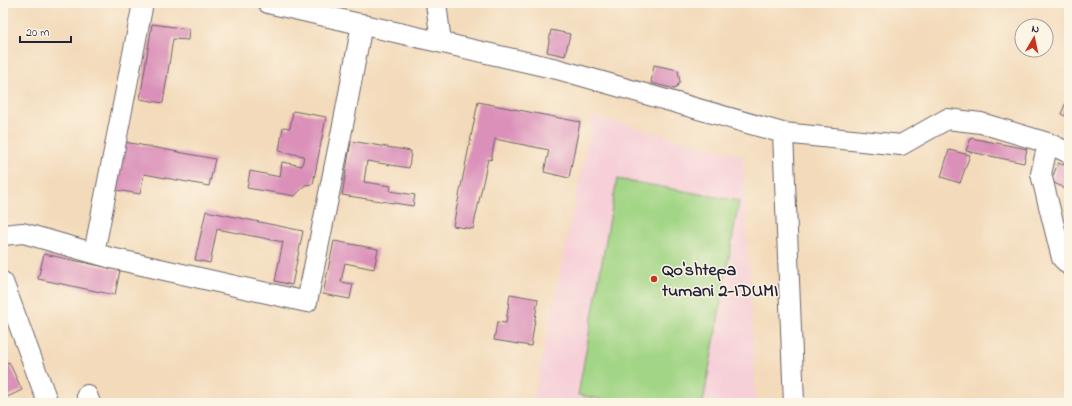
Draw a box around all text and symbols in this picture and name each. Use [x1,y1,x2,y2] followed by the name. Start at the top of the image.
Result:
[20,18,71,44] scale bar
[1014,18,1054,58] north arrow
[1030,21,1040,38] text: N
[26,24,49,42] text: 20 m
[661,258,778,305] place label: Qo'shtepa tumani 2-IDUMI
[649,274,659,284] marker: Qo'shtepa tumani 2-IDUMI

